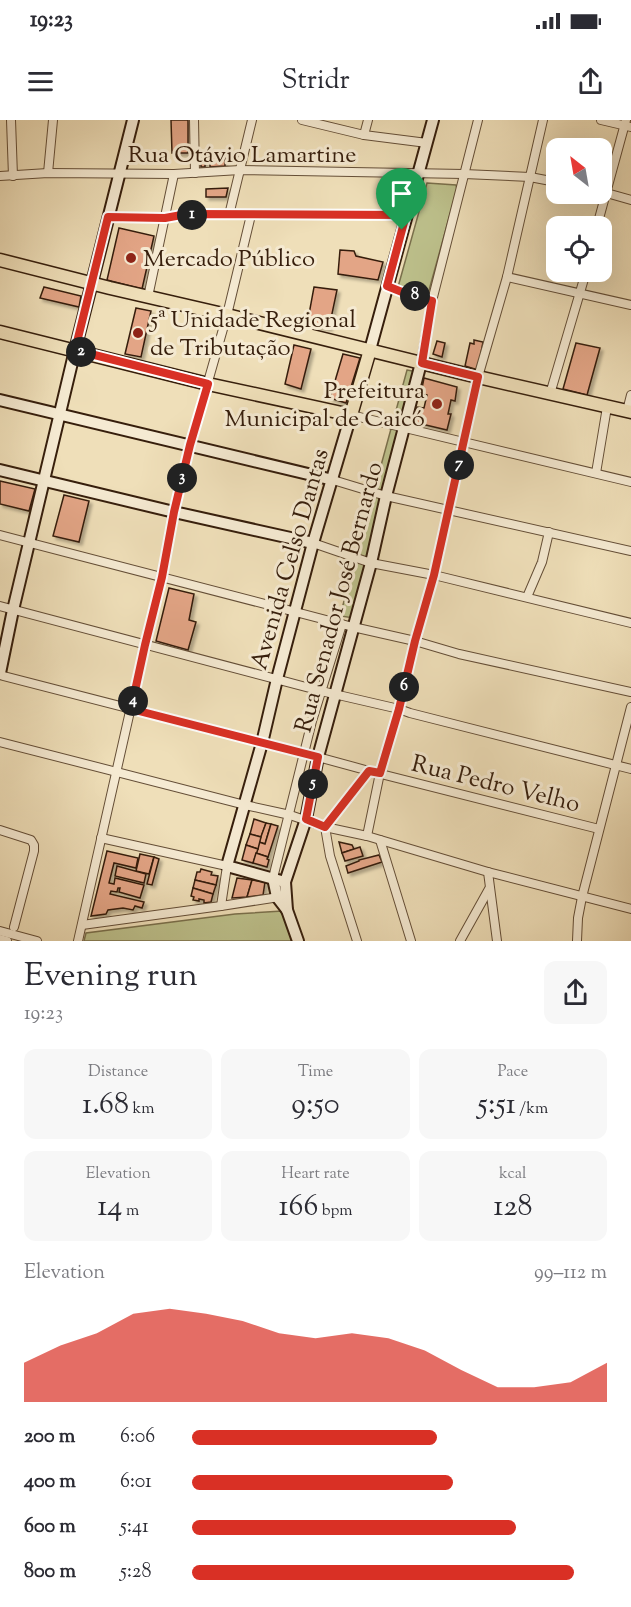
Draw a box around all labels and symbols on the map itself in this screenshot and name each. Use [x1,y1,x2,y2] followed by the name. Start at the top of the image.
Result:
[546,138,612,204] north arrow
[128,139,356,173] street label: Rua Otávio Lamartine
[376,168,427,230] pin
[177,200,207,230] pin: 1
[143,243,315,277] place label: Mercado Público
[124,251,138,265] marker: Mercado Público
[400,281,430,311] pin: 8
[148,304,356,366] place label: 5ª Unidade Regional de Tributação
[131,326,145,340] marker: 5ª Unidade Regional de Tributação
[66,337,96,367] pin: 2
[225,375,425,437] place label: Prefeitura Municipal de Caicó
[430,397,444,411] marker: Prefeitura Municipal de Caicó
[243,445,339,674] street label: Avenida Celso Dantas
[444,450,474,480] pin: 7
[287,458,392,737] street label: Rua Senador José Bernardo
[167,463,197,493] pin: 3
[389,672,419,702] pin: 6
[118,686,148,716] pin: 4
[408,748,583,822] street label: Rua Pedro Velho
[298,769,328,799] pin: 5

